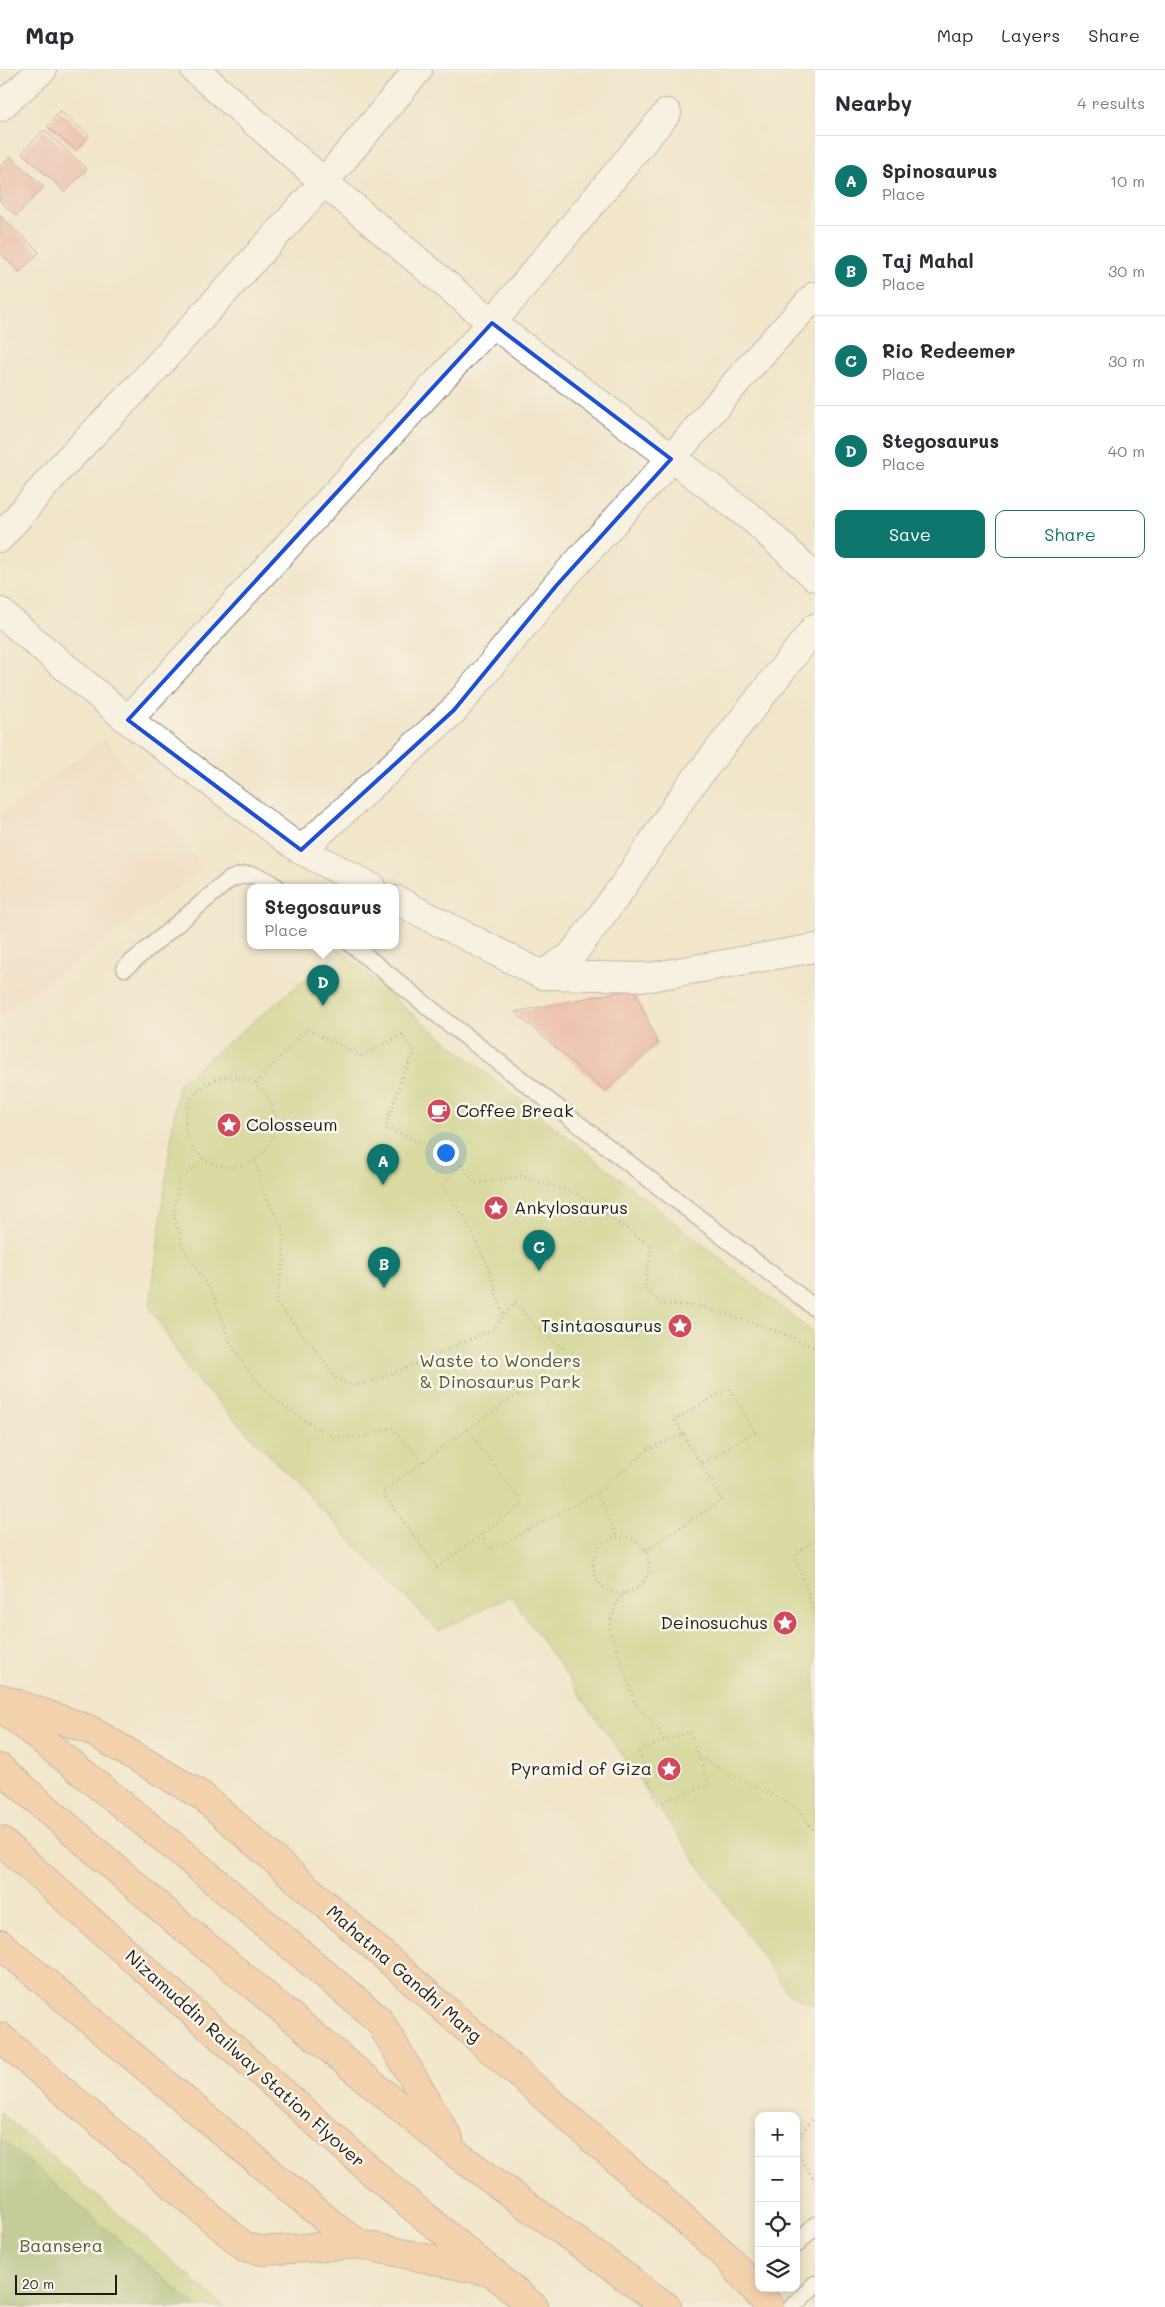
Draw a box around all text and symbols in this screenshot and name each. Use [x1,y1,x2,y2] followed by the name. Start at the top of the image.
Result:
[25,19,74,50] text: Map
[937,23,973,47] text: Map
[1001,23,1060,47] text: Layers
[1088,23,1140,47] text: Share
[835,89,912,116] text: Nearby
[1077,92,1145,113] text: 4 results
[882,158,997,183] text: Spinosaurus
[845,170,857,191] text: A
[1110,170,1145,191] text: 10 m
[882,183,925,204] text: Place
[882,248,974,273] text: Taj Mahal
[846,260,856,281] text: B
[1108,260,1145,281] text: 30 m
[882,273,925,294] text: Place
[882,338,1015,363] text: Rio Redeemer
[845,350,857,371] text: C
[1108,350,1145,371] text: 30 m
[882,363,925,384] text: Place
[882,428,999,453] text: Stegosaurus
[845,440,857,461] text: D
[1108,440,1145,461] text: 40 m
[882,453,925,474] text: Place
[835,510,985,558] button: Save
[995,510,1145,558] button: Share
[247,884,399,949] popup
[264,894,382,919] text: Stegosaurus
[264,919,308,940] text: Place
[307,965,339,1006] pin: D
[426,1098,452,1124] cafe icon: Coffee Break
[456,1098,574,1122] place label: Coffee Break
[216,1112,242,1138] place icon: Colosseum
[246,1112,338,1136] place label: Colosseum
[433,1140,459,1166] your location
[367,1144,399,1185] pin: A
[483,1195,509,1221] place icon: Ankylosaurus
[514,1195,628,1219] place label: Ankylosaurus
[523,1230,555,1271] pin: C
[368,1247,400,1288] pin: B
[541,1313,662,1337] place label: Tsintaosaurus
[667,1313,693,1339] place icon: Tsintaosaurus
[419,1348,581,1393] park label: Waste to Wonders & Dinosaurus Park
[660,1610,768,1634] place label: Deinosuchus
[772,1610,798,1636] place icon: Deinosuchus
[511,1756,652,1780] place label: Pyramid of Giza
[656,1756,682,1782] place icon: Pyramid of Giza
[322,1899,487,2047] street label: Mahatma Gandhi Marg
[121,1944,371,2173] street label: Nizamuddin Railway Station Flyover
[755,2112,800,2292] map controls
[755,2112,800,2157] button: +
[755,2157,800,2202] button: −
[755,2202,800,2247] button: locate
[19,2233,103,2257] park label: Baansera
[755,2247,800,2292] button: layers
[15,2272,118,2295] scale bar
[22,2274,54,2293] text: 20 m

